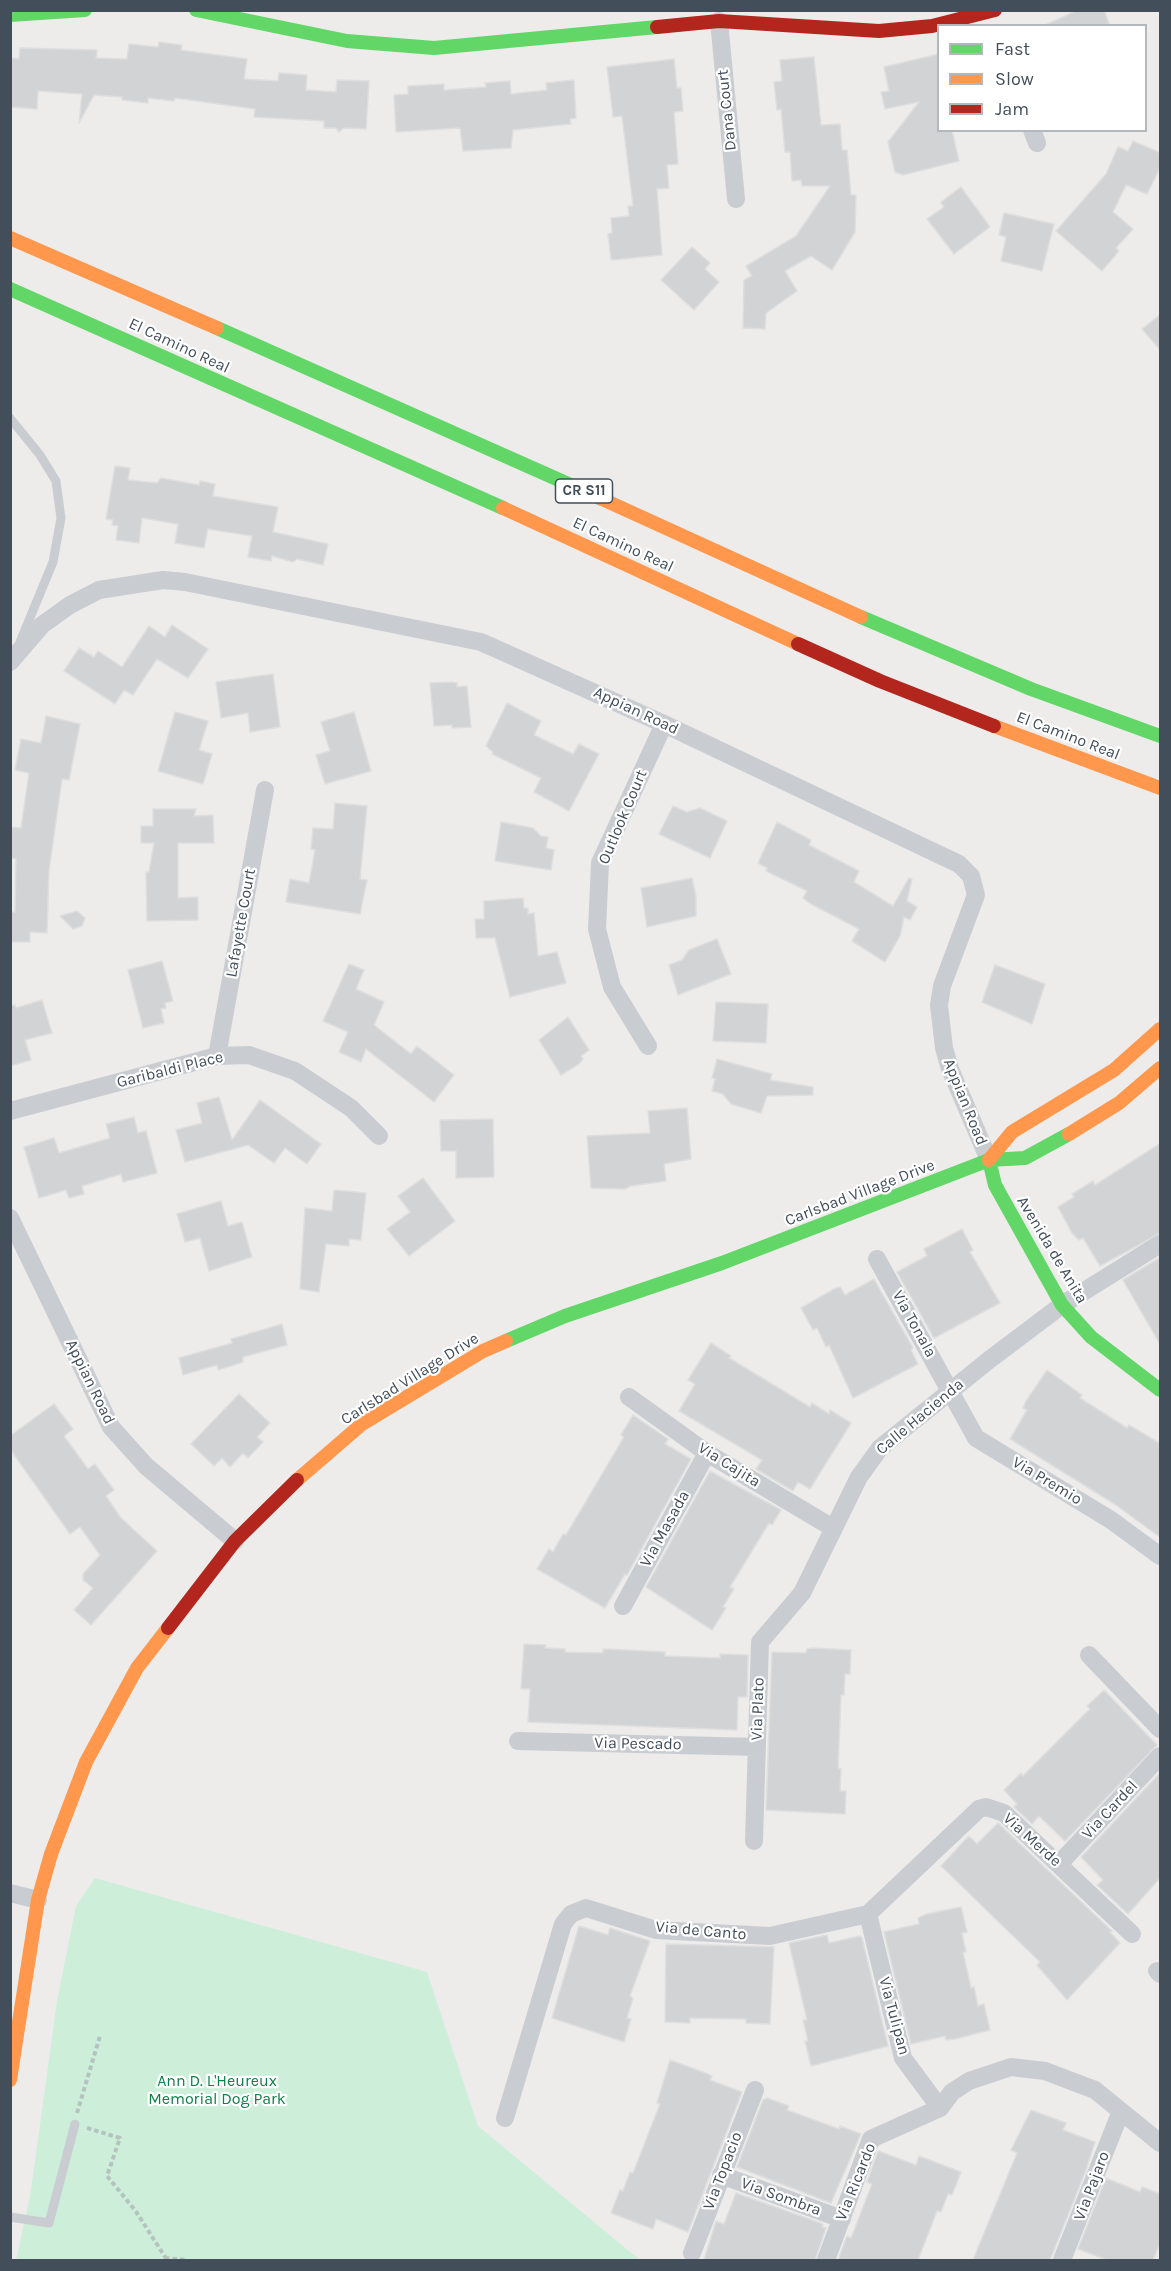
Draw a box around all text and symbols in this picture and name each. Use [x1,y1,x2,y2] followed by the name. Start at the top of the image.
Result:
[937,24,1147,132] legend
[995,38,1030,60] text: Fast
[713,68,741,152] street label: Dana Court
[995,68,1034,90] text: Slow
[995,98,1029,120] text: Jam
[125,314,233,378] street label: El Camino Real
[556,479,612,503] road number: CR S11
[569,513,677,577] street label: El Camino Real
[590,683,682,739] street label: Appian Road
[1014,707,1122,765] street label: El Camino Real
[594,767,652,867] street label: Outlook Court
[222,867,260,979] street label: Lafayette Court
[115,1047,225,1093] street label: Garibaldi Place
[939,1056,991,1148] street label: Appian Road
[782,1156,938,1230] street label: Carlsbad Village Drive
[1012,1193,1092,1307] street label: Avenida de Anita
[888,1287,940,1361] street label: Via Tonala
[338,1329,482,1429] street label: Carlsbad Village Drive
[61,1337,119,1427] street label: Appian Road
[872,1375,968,1459] street label: Calle Hacienda
[694,1438,764,1492] street label: Via Cajita
[1009,1453,1085,1509] street label: Via Premio
[636,1488,694,1570] street label: Via Masada
[747,1677,769,1741] street label: Via Plato
[594,1734,682,1754] street label: Via Pescado
[1078,1777,1142,1843] street label: Via Cardel
[999,1809,1065,1871] street label: Via Merde
[655,1917,747,1945] street label: Via de Canto
[874,1975,914,2057] street label: Via Tulipan
[148,2071,286,2109] park label: Ann D. L'Heureux Memorial Dog Park
[699,2129,747,2213] street label: Via Topacio
[832,2140,880,2224] street label: Via Ricardo
[1070,2149,1114,2223] street label: Via Pajaro
[738,2174,824,2220] street label: Via Sombra

